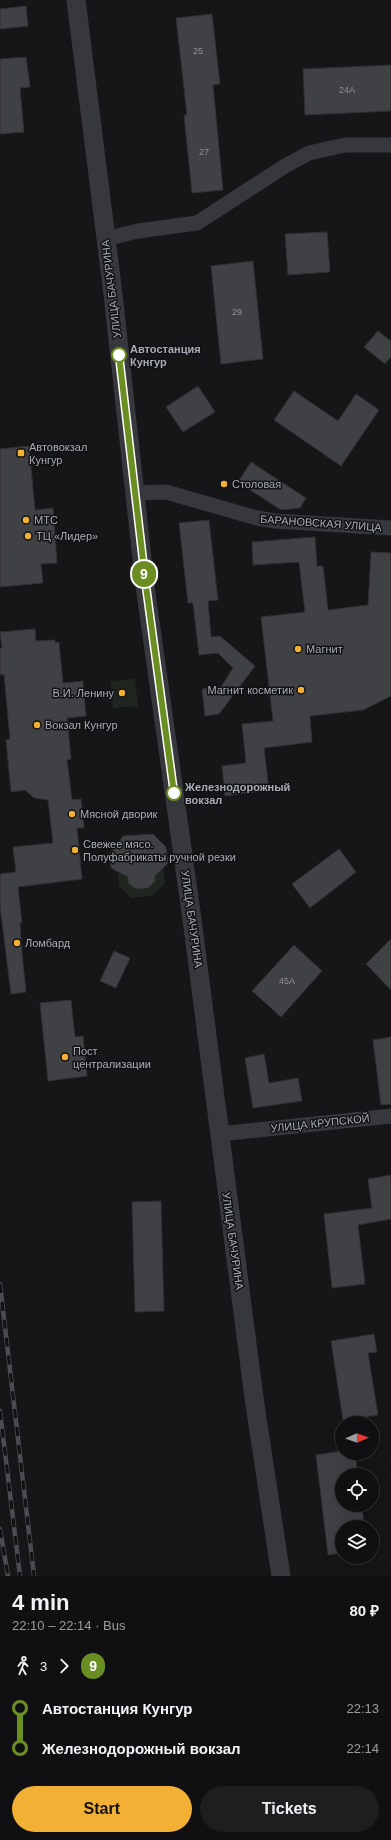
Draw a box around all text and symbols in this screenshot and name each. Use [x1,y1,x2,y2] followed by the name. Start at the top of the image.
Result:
[193,46,203,56] house number: 25
[339,85,355,95] house number: 24А
[199,147,209,157] house number: 27
[99,239,123,339] street label: УЛИЦА БАЧУРИНА
[232,307,242,317] house number: 29
[130,343,201,368] place label: Автостанция Кунгур
[111,347,127,363] marker: Автостанция Кунгур
[29,441,87,466] place label: Автовокзал Кунгур
[16,448,26,458] marker: Автовокзал Кунгур
[232,478,281,490] place label: Столовая
[219,479,229,489] marker: Столовая
[260,513,383,533] street label: БАРАНОВСКАЯ УЛИЦА
[34,514,58,526] place label: МТС
[21,515,31,525] marker: МТС
[36,530,98,542] place label: ТЦ «Лидер»
[23,531,33,541] marker: ТЦ «Лидер»
[131,561,157,587] line badge: 9
[140,566,148,582] text: 9
[306,643,343,655] place label: Магнит
[293,644,303,654] marker: Магнит
[207,684,293,696] place label: Магнит косметик
[296,685,306,695] marker: Магнит косметик
[52,687,114,699] place label: В.И. Ленину
[117,688,127,698] marker: В.И. Ленину
[45,719,118,731] place label: Вокзал Кунгур
[32,720,42,730] marker: Вокзал Кунгур
[184,781,290,806] place label: Железнодорожный вокзал
[166,785,182,801] marker: Железнодорожный вокзал
[80,808,158,820] place label: Мясной дворик
[67,809,77,819] marker: Мясной дворик
[83,838,236,863] place label: Свежее мясо. Полуфабрикаты ручной резки
[70,845,80,855] marker: Свежее мясо. Полуфабрикаты ручной резки
[179,869,205,969] street label: УЛИЦА БАЧУРИНА
[25,937,71,949] place label: Ломбард
[12,938,22,948] marker: Ломбард
[279,976,295,986] house number: 45А
[73,1045,151,1070] place label: Пост централизации
[60,1052,70,1062] marker: Пост централизации
[270,1112,370,1134] street label: УЛИЦА КРУПСКОЙ
[220,1191,246,1291] street label: УЛИЦА БАЧУРИНА
[335,1416,379,1460] north arrow
[335,1416,379,1564] map controls
[335,1468,379,1512] button: locate
[335,1520,379,1564] button: layers
[12,1590,69,1615] text: 4 min
[349,1602,379,1619] text: 80 ₽
[12,1618,125,1633] text: 22:10 – 22:14 · Bus
[12,1655,34,1677] icon: walk
[53,1655,75,1677] icon: forward
[89,1658,97,1674] text: 9
[40,1659,47,1674] text: 3
[42,1700,193,1717] text: Автостанция Кунгур
[346,1701,379,1716] text: 22:13
[42,1740,241,1757] text: Железнодорожный вокзал
[346,1741,379,1756] text: 22:14
[12,1786,192,1832] button: Start
[200,1786,379,1832] button: Tickets

